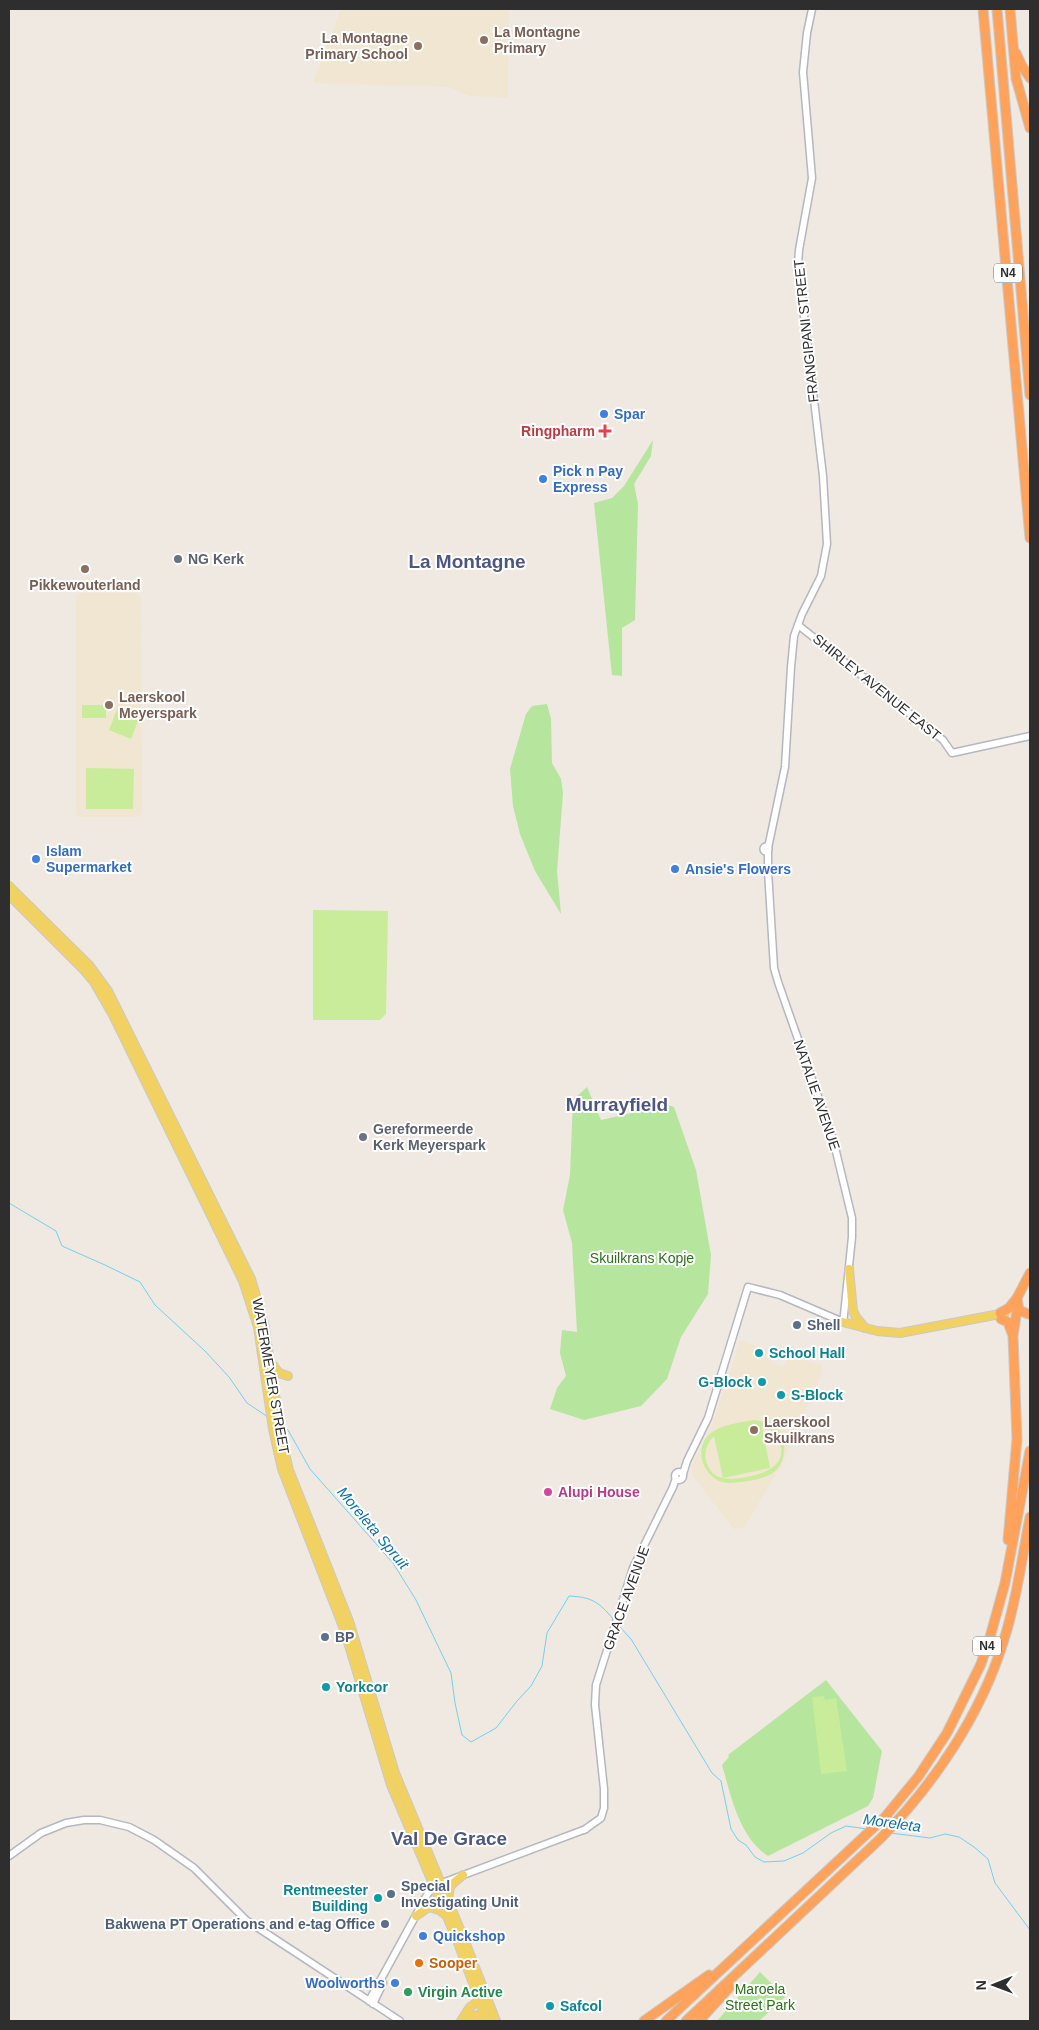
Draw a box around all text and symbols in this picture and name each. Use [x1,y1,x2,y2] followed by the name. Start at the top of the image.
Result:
[494,24,581,56] place label: La Montagne Primary
[305,30,408,62] place label: La Montagne Primary School
[478,34,490,46] marker: La Montagne Primary
[412,40,424,52] marker: La Montagne Primary School
[790,258,821,403] street label: FRANGIPANI STREET
[994,264,1022,282] road number: N4
[614,406,646,422] place label: Spar
[598,408,610,420] marker: Spar
[521,423,595,439] place label: Ringpharm
[599,425,611,437] marker: Ringpharm
[553,463,623,495] place label: Pick n Pay Express
[537,473,549,485] marker: Pick n Pay Express
[188,551,244,567] place label: NG Kerk
[408,551,526,572] district label: La Montagne
[172,553,184,565] marker: NG Kerk
[79,563,91,575] marker: Pikkewouterland
[29,577,141,593] place label: Pikkewouterland
[810,631,944,744] street label: SHIRLEY AVENUE EAST
[119,689,197,721] place label: Laerskool Meyerspark
[103,699,115,711] marker: Laerskool Meyerspark
[46,843,132,875] place label: Islam Supermarket
[30,853,42,865] marker: Islam Supermarket
[685,861,791,877] place label: Ansie's Flowers
[669,863,681,875] marker: Ansie's Flowers
[791,1038,843,1152] street label: NATALIE AVENUE
[566,1094,668,1115] district label: Murrayfield
[373,1121,486,1153] place label: Gereformeerde Kerk Meyerspark
[357,1131,369,1143] marker: Gereformeerde Kerk Meyerspark
[590,1250,694,1266] park label: Skuilkrans Kopje
[249,1297,293,1456] street label: WATERMEYER STREET
[807,1317,840,1333] place label: Shell
[791,1319,803,1331] marker: Shell
[769,1345,845,1361] place label: School Hall
[753,1347,765,1359] marker: School Hall
[698,1374,752,1390] place label: G-Block
[756,1376,768,1388] marker: G-Block
[791,1387,843,1403] place label: S-Block
[775,1389,787,1401] marker: S-Block
[764,1414,835,1446] place label: Laerskool Skuilkrans
[748,1424,760,1436] marker: Laerskool Skuilkrans
[334,1483,413,1573] water label: Moreleta Spruit
[558,1484,640,1500] place label: Alupi House
[542,1486,554,1498] marker: Alupi House
[600,1544,652,1652] street label: GRACE AVENUE
[335,1629,354,1645] place label: BP
[319,1631,331,1643] marker: BP
[973,1636,1001,1655] road number: N4
[336,1679,388,1695] place label: Yorkcor
[320,1681,332,1693] marker: Yorkcor
[862,1810,922,1835] water label: Moreleta
[391,1828,507,1849] district label: Val De Grace
[401,1878,519,1910] place label: Special Investigating Unit
[283,1882,369,1914] place label: Rentmeester Building
[385,1888,397,1900] marker: Special Investigating Unit
[372,1892,384,1904] marker: Rentmeester Building
[105,1916,375,1932] place label: Bakwena PT Operations and e-tag Office
[379,1918,391,1930] marker: Bakwena PT Operations and e-tag Office
[433,1928,505,1944] place label: Quickshop
[417,1930,429,1942] marker: Quickshop
[429,1955,478,1971] place label: Sooper
[413,1957,425,1969] marker: Sooper
[969,1960,1019,2010] north arrow
[305,1975,385,1991] place label: Woolworths
[389,1977,401,1989] marker: Woolworths
[973,1980,989,1990] text: N
[725,1981,796,2013] park label: Maroela Street Park
[418,1984,503,2000] place label: Virgin Active
[402,1986,414,1998] marker: Virgin Active
[560,1998,602,2014] place label: Safcol
[544,2000,556,2012] marker: Safcol

